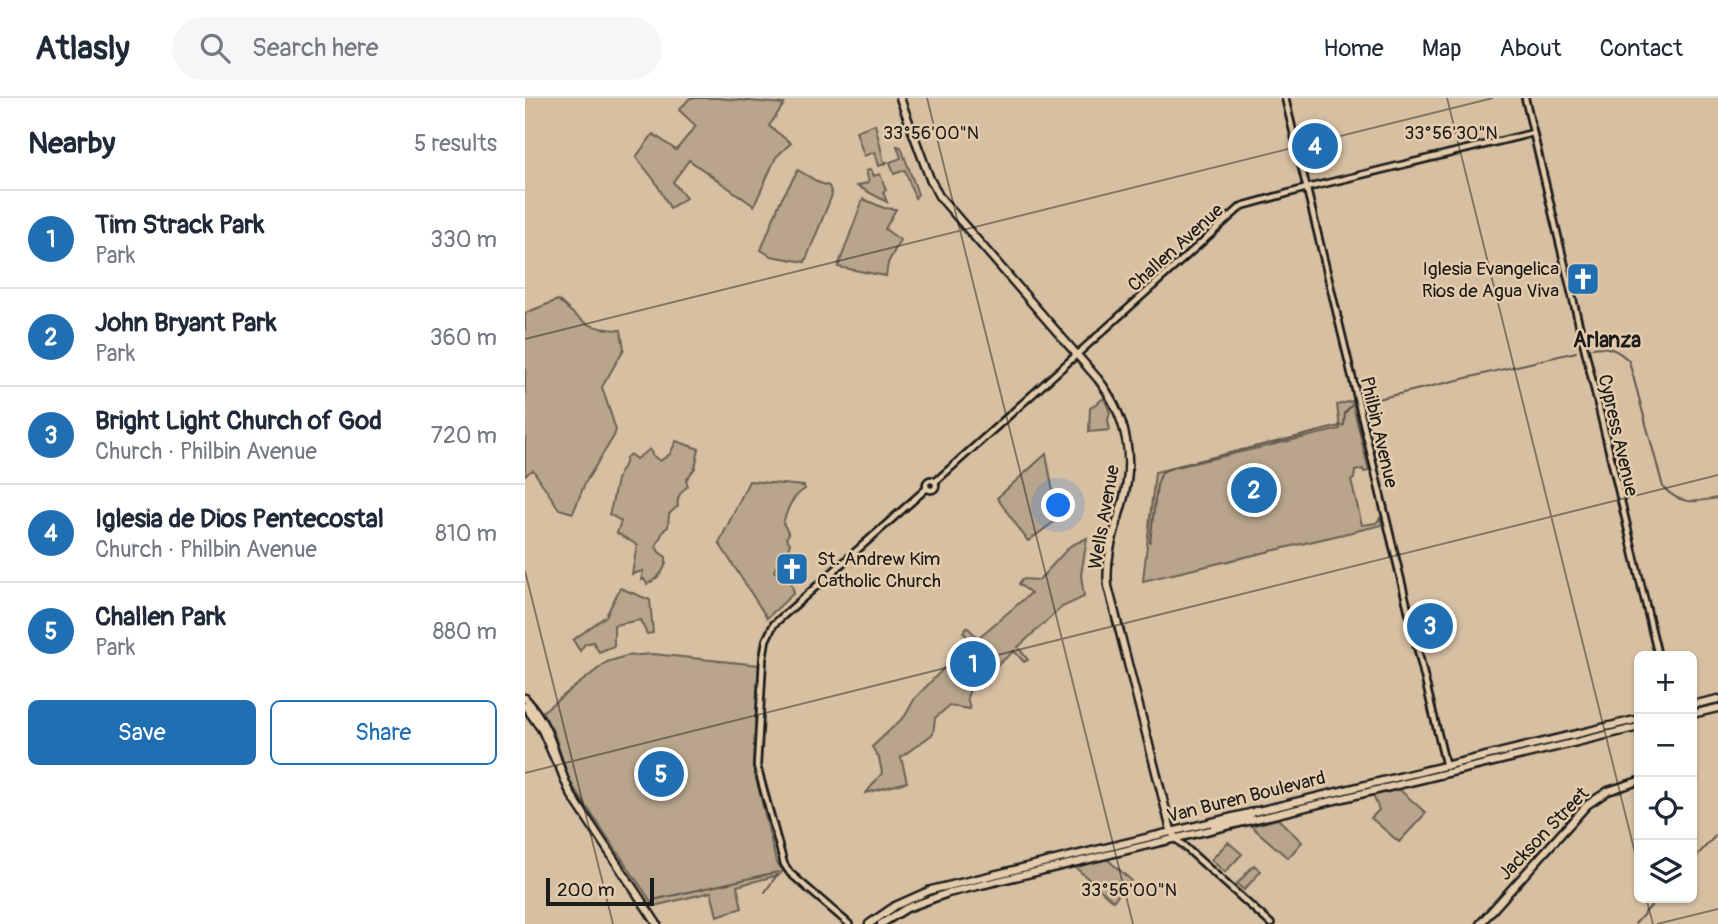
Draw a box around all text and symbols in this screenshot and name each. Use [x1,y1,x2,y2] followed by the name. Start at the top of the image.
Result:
[172,17,662,80] search box
[35,28,130,69] text: Atlasly
[196,29,234,67] icon: search
[252,32,379,64] text: Search here
[1323,34,1384,63] text: Home
[1422,34,1462,63] text: Map
[1500,34,1562,63] text: About
[1600,34,1683,63] text: Contact
[1292,120,1338,172] pin: 4
[883,122,979,145] text: 33°56'00"N
[1404,122,1498,145] text: 33°56'30"N
[28,125,115,162] text: Nearby
[414,129,497,158] text: 5 results
[1123,198,1229,297] street label: Challen Avenue
[95,209,264,241] text: Tim Strack Park
[47,225,56,254] text: 1
[430,225,497,254] text: 330 m
[95,241,135,270] text: Park
[1422,257,1559,303] place label: Iglesia Evangelica Rios de Agua Viva
[1564,260,1602,298] church icon: Iglesia Evangelica Rios de Agua Viva
[95,307,276,339] text: John Bryant Park
[45,323,57,352] text: 2
[430,323,497,352] text: 360 m
[1573,327,1641,354] district label: Arlanza
[95,339,135,368] text: Park
[1592,372,1644,499] street label: Cypress Avenue
[1355,374,1404,491] street label: Philbin Avenue
[95,405,382,437] text: Bright Light Church of God
[45,421,57,450] text: 3
[431,421,497,450] text: 720 m
[95,437,317,466] text: Church · Philbin Avenue
[1083,462,1125,571] street label: Wells Avenue
[1231,464,1277,516] pin: 2
[1041,488,1075,522] your location
[95,503,384,535] text: Iglesia de Dios Pentecostal
[44,519,58,548] text: 4
[435,519,497,548] text: 810 m
[95,535,317,564] text: Church · Philbin Avenue
[817,547,941,593] place label: St. Andrew Kim Catholic Church
[773,550,811,588] church icon: St. Andrew Kim Catholic Church
[1407,600,1453,652] pin: 3
[95,601,226,633] text: Challen Park
[45,617,57,646] text: 5
[433,617,497,646] text: 880 m
[95,633,135,662] text: Park
[950,638,996,690] pin: 1
[1634,651,1697,903] map controls
[1634,651,1697,714] button: +
[28,700,256,765] button: Save
[270,700,497,765] button: Share
[1634,714,1697,777] button: −
[638,748,684,800] pin: 5
[1164,766,1328,828] street label: Van Buren Boulevard
[1634,777,1697,840] button: locate
[1493,782,1594,885] street label: Jackson Street
[1634,840,1697,903] button: layers
[546,875,655,907] scale bar
[557,878,615,902] text: 200 m
[1081,879,1177,902] text: 33°56'00"N

